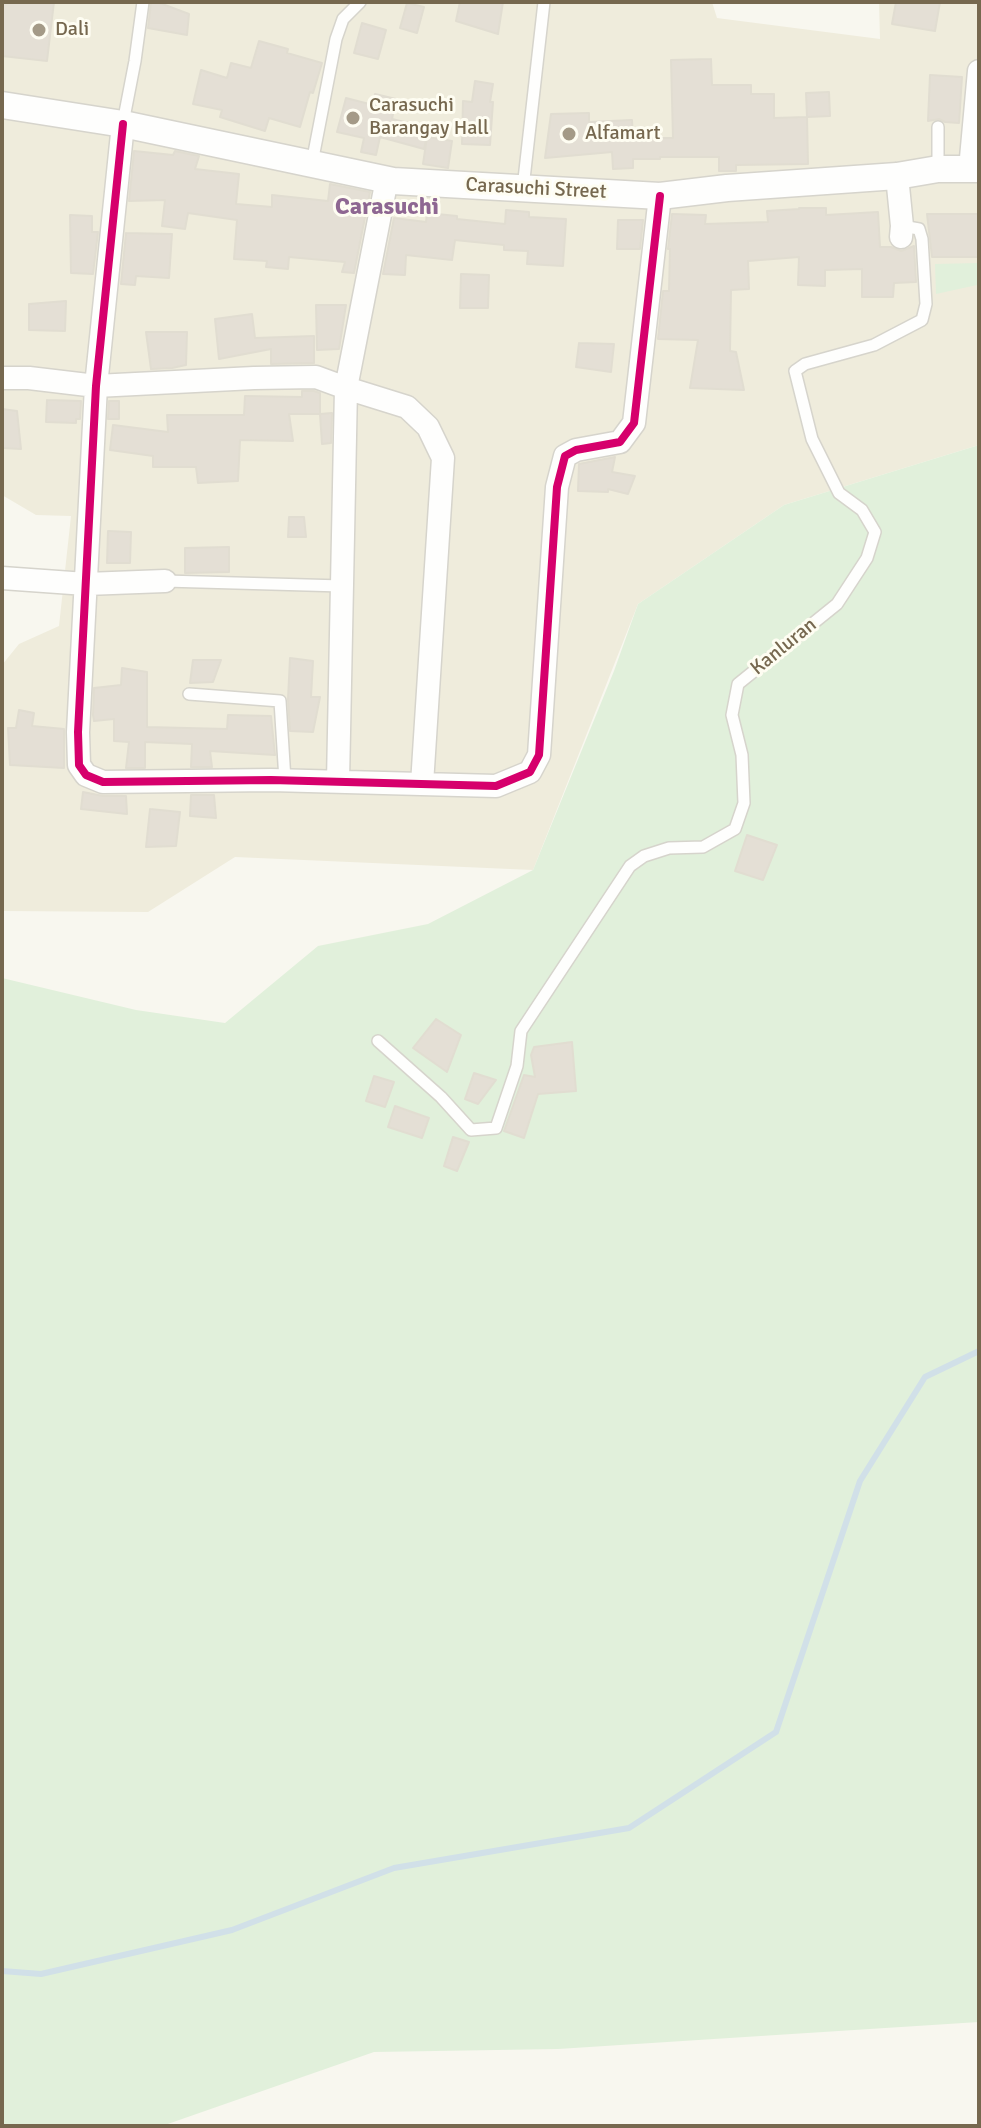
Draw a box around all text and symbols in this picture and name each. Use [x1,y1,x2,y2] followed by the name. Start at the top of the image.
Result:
[55,18,89,42] place label: Dali
[30,21,48,39] marker: Dali
[369,94,489,141] place label: Carasuchi Barangay Hall
[344,109,362,127] marker: Carasuchi Barangay Hall
[585,122,660,146] place label: Alfamart
[560,125,578,143] marker: Alfamart
[465,173,607,205] street label: Carasuchi Street
[335,194,439,222] district label: Carasuchi
[746,613,822,681] street label: Kanluran

